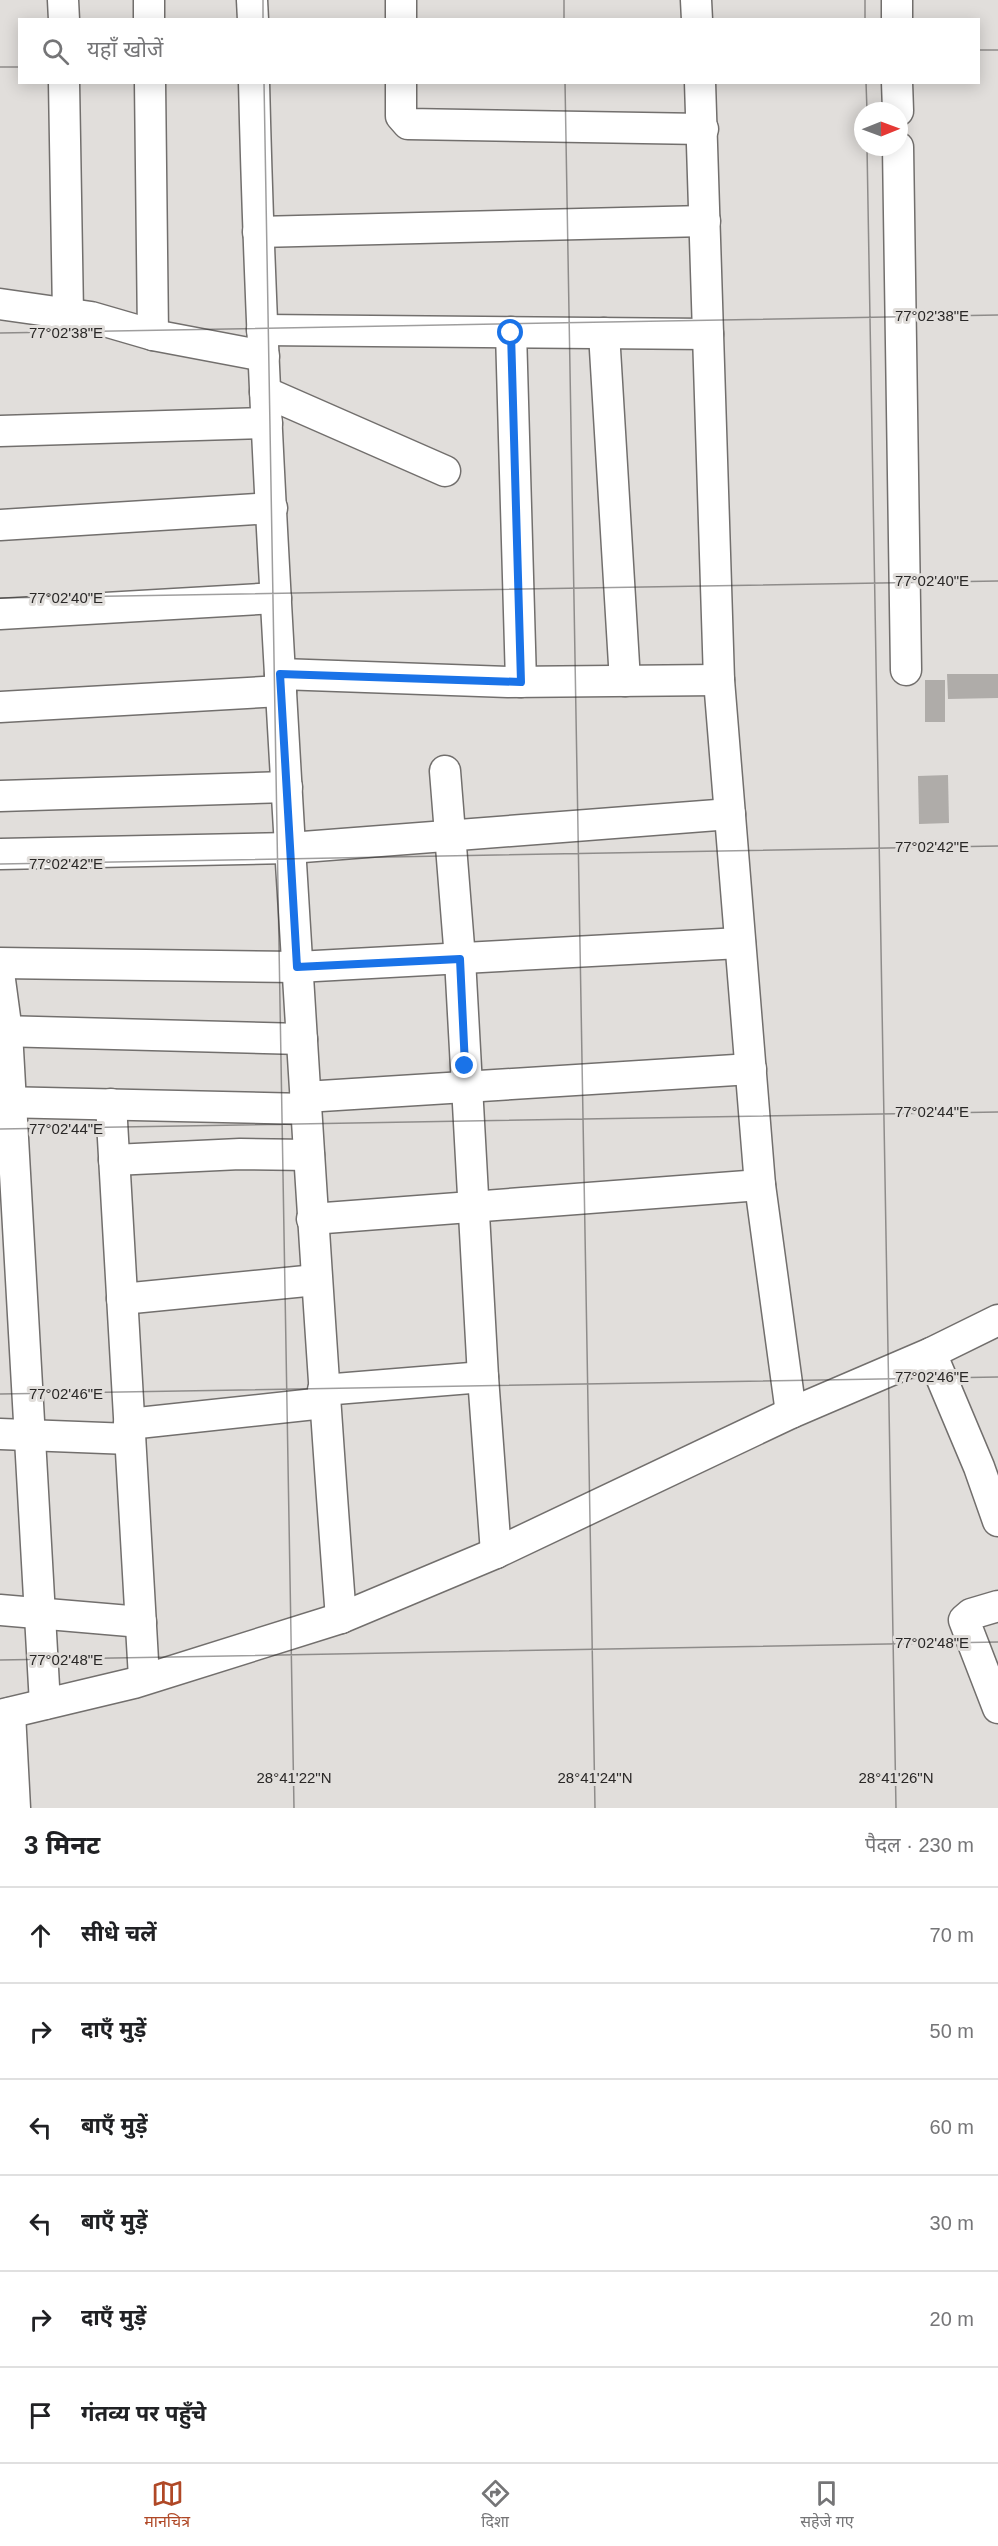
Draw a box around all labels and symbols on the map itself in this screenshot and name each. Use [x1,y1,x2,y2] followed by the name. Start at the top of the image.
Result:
[854,102,908,156] north arrow
[895,307,969,324] text: 77°02'38"E
[497,319,523,345] route start
[29,324,103,341] text: 77°02'38"E
[895,572,969,589] text: 77°02'40"E
[29,589,103,606] text: 77°02'40"E
[895,838,969,855] text: 77°02'42"E
[29,855,103,872] text: 77°02'42"E
[451,1052,477,1078] route end
[895,1103,969,1120] text: 77°02'44"E
[29,1120,103,1137] text: 77°02'44"E
[895,1368,969,1385] text: 77°02'46"E
[29,1385,103,1402] text: 77°02'46"E
[895,1634,969,1651] text: 77°02'48"E
[29,1651,103,1668] text: 77°02'48"E
[256,1769,332,1786] text: 28°41'22"N
[557,1769,633,1786] text: 28°41'24"N
[858,1769,934,1786] text: 28°41'26"N

